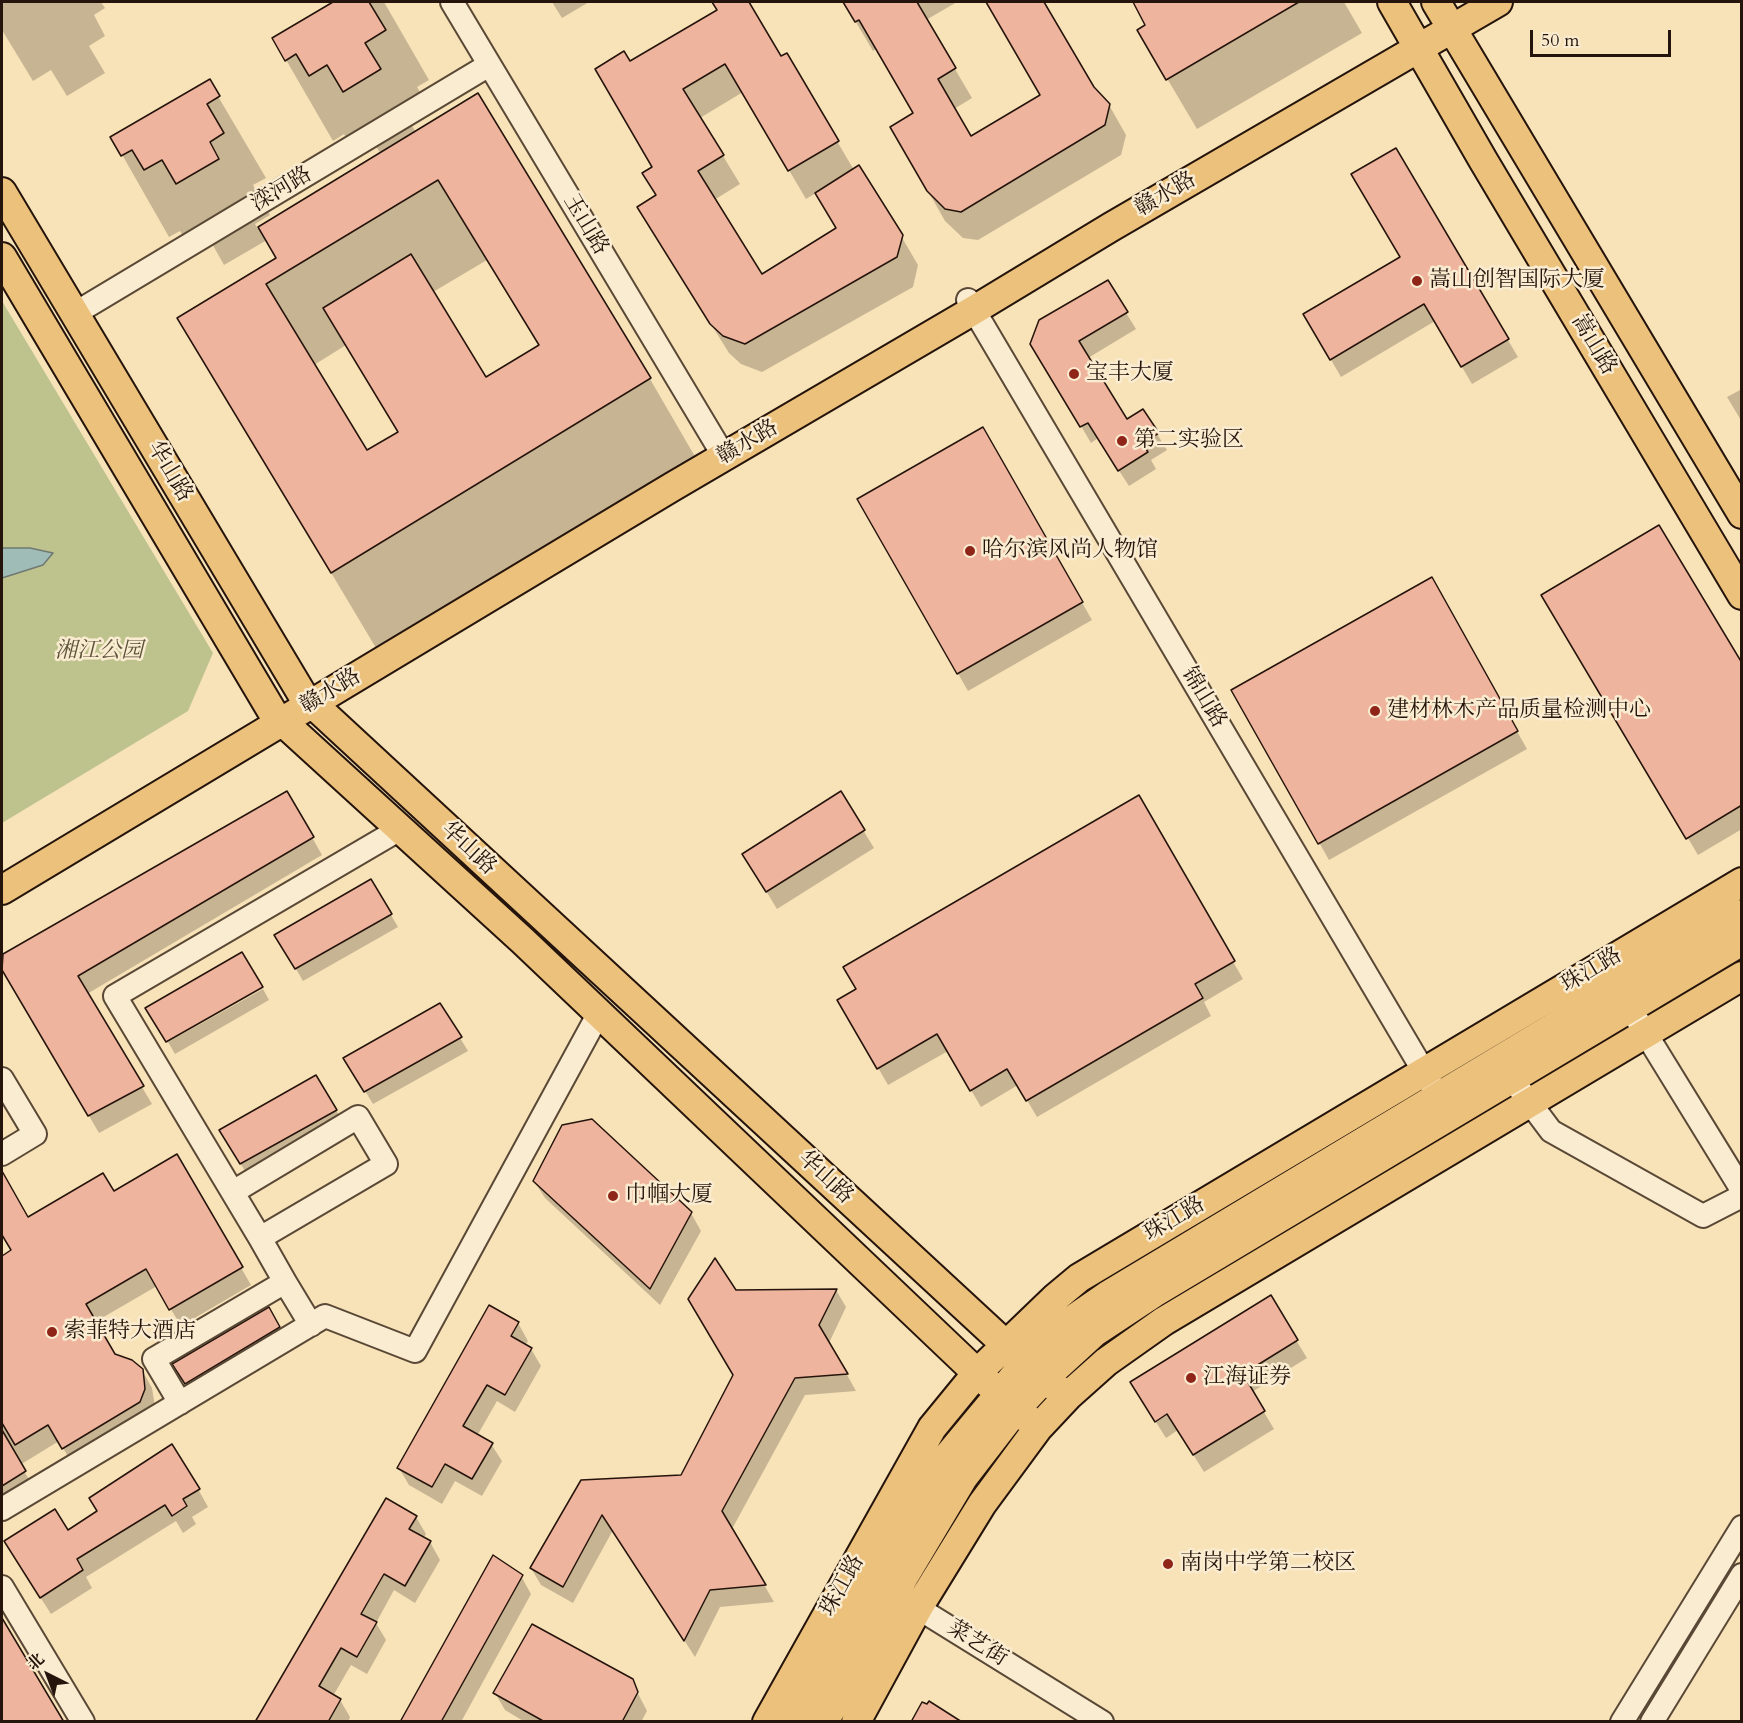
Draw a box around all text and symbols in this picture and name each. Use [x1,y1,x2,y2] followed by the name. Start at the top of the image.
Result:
[1533,18,1674,56] scale bar
[1541,28,1580,53] text: 50 m
[247,162,317,218] street label: 滦河路
[1131,167,1201,223] street label: 赣水路
[557,190,613,260] street label: 玉山路
[1429,268,1605,294] place label: 嵩山创智国际大厦
[1410,274,1424,288] marker: 嵩山创智国际大厦
[1565,310,1621,380] street label: 嵩山路
[1086,361,1174,387] place label: 宝丰大厦
[1067,367,1081,381] marker: 宝丰大厦
[713,415,783,471] street label: 赣水路
[1134,428,1244,454] place label: 第二实验区
[1115,434,1129,448] marker: 第二实验区
[141,437,197,507] street label: 华山路
[982,538,1158,564] place label: 哈尔滨风尚人物馆
[963,544,977,558] marker: 哈尔滨风尚人物馆
[55,639,143,665] park label: 湘江公园
[1175,663,1231,733] street label: 锦山路
[296,664,366,720] street label: 赣水路
[1387,698,1651,724] place label: 建材林木产品质量检测中心
[1368,704,1382,718] marker: 建材林木产品质量检测中心
[435,817,501,881] street label: 华山路
[1557,943,1627,999] street label: 珠江路
[792,1146,858,1210] street label: 华山路
[625,1183,713,1209] place label: 巾帼大厦
[606,1189,620,1203] marker: 巾帼大厦
[1140,1192,1210,1248] street label: 珠江路
[64,1319,196,1345] place label: 索菲特大酒店
[45,1325,59,1339] marker: 索菲特大酒店
[1203,1365,1291,1391] place label: 江海证券
[1184,1371,1198,1385] marker: 江海证券
[815,1551,871,1621] street label: 珠江路
[1180,1551,1356,1577] place label: 南岗中学第二校区
[1161,1557,1175,1571] marker: 南岗中学第二校区
[942,1615,1012,1673] street label: 菜艺街
[18,1645,78,1705] north arrow
[23,1648,49,1675] text: 北

